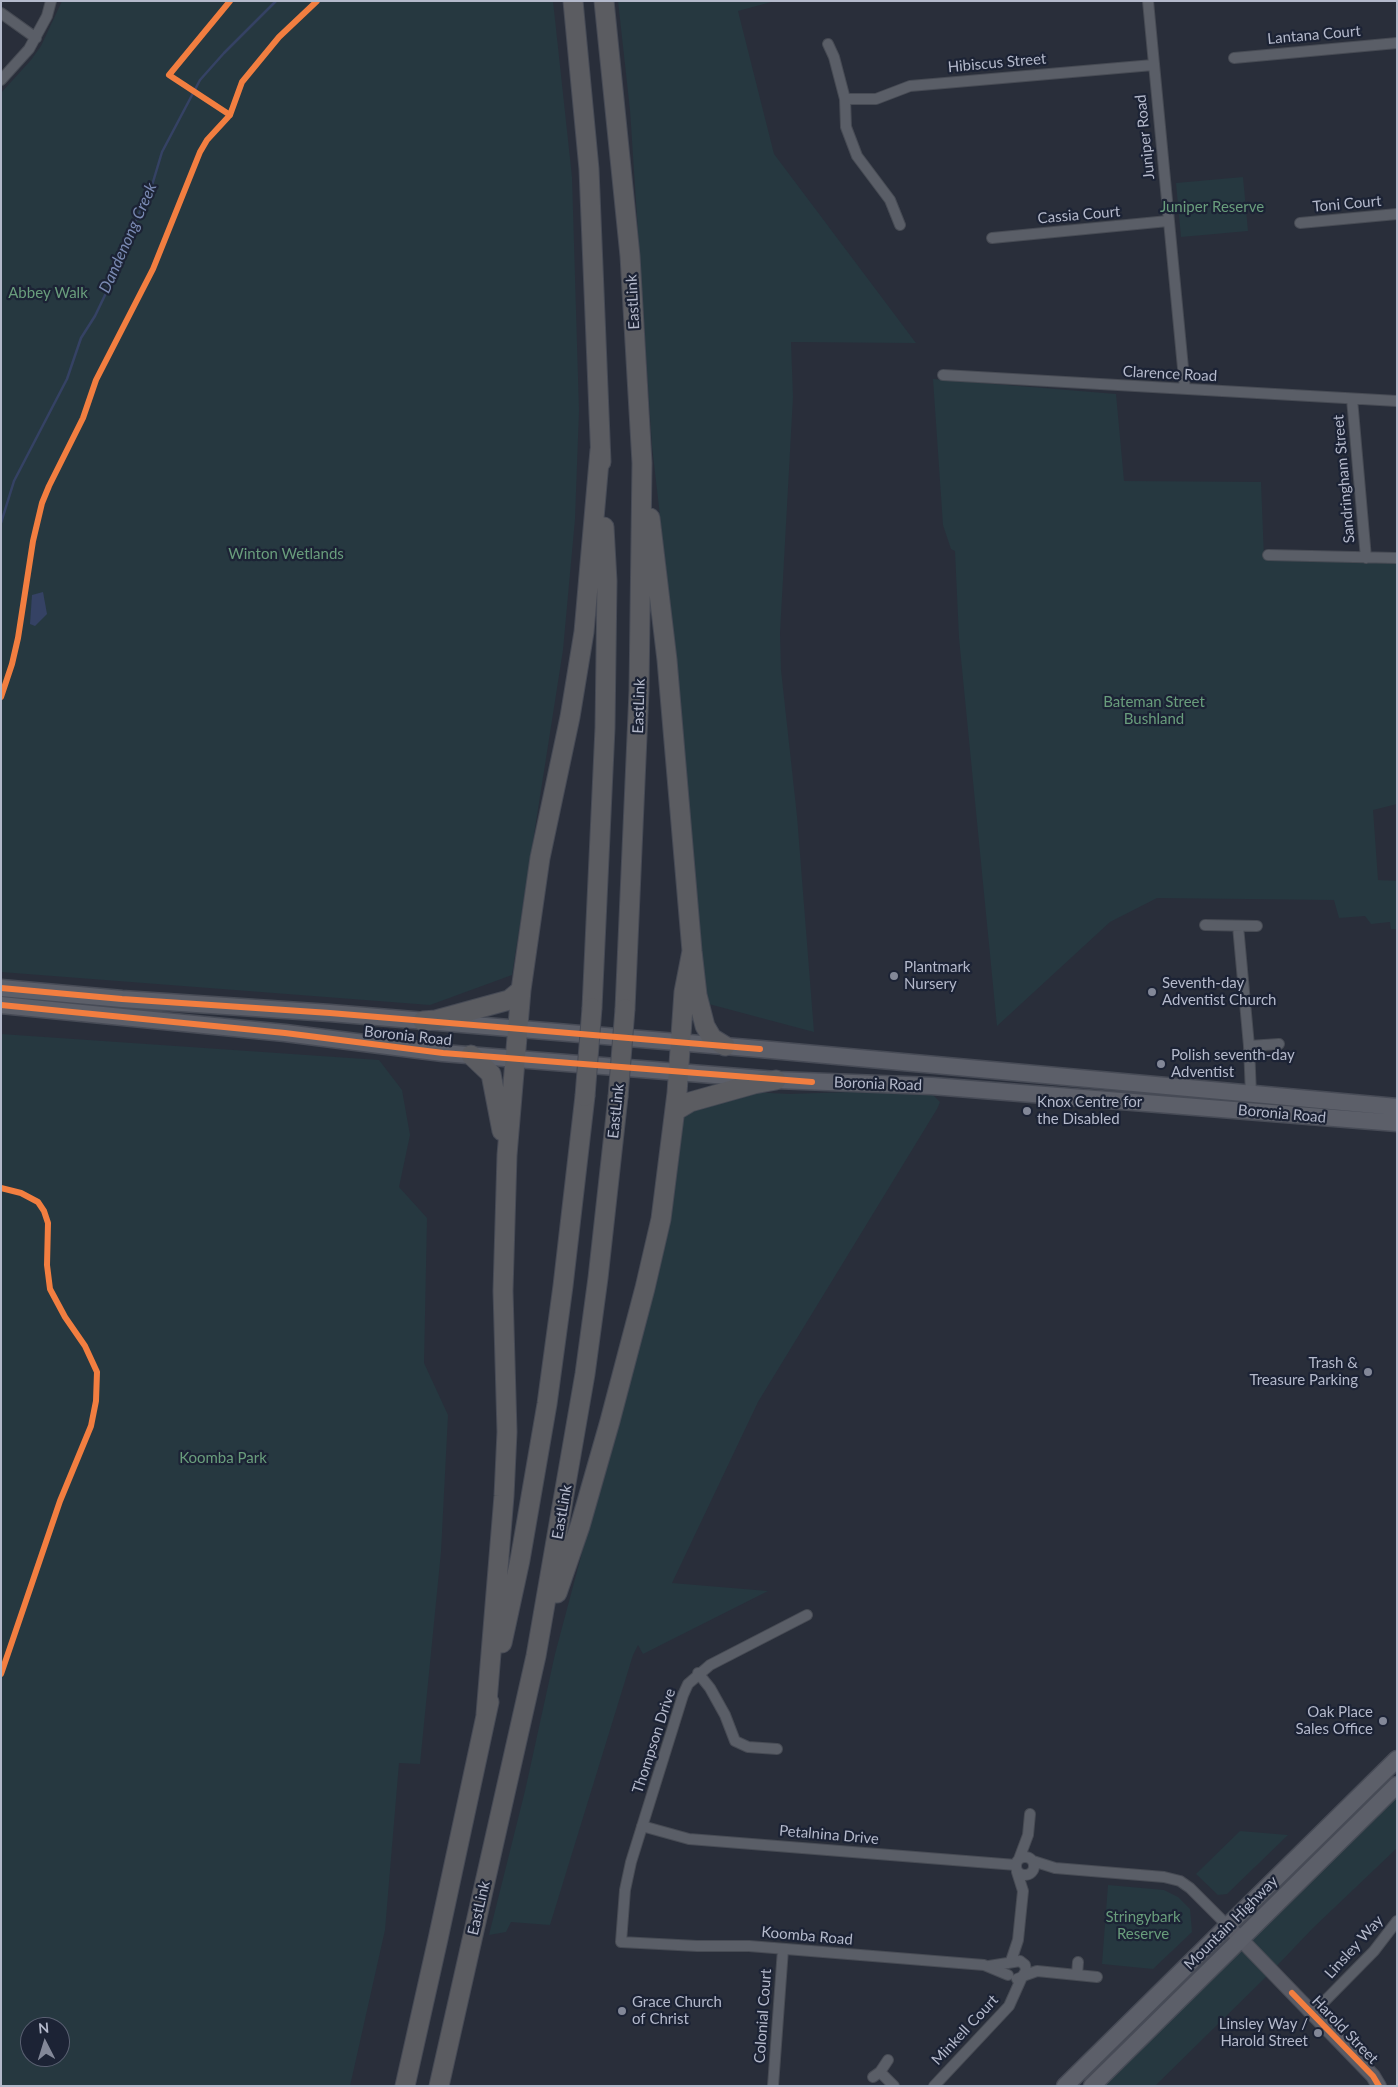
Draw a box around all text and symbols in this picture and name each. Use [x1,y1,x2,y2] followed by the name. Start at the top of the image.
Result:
[1267,22,1361,48] street label: Lantana Court
[947,50,1047,76] street label: Hibiscus Street
[1132,94,1158,180] street label: Juniper Road
[95,180,161,296] water label: Dandenong Creek
[1312,192,1382,216] street label: Toni Court
[1160,198,1264,216] park label: Juniper Reserve
[1037,202,1121,228] street label: Cassia Court
[623,274,643,330] street label: EastLink
[8,284,88,302] park label: Abbey Walk
[1122,363,1218,385] street label: Clarence Road
[1329,414,1359,544] street label: Sandringham Street
[228,545,344,563] park label: Winton Wetlands
[629,678,649,734] street label: EastLink
[1103,693,1205,728] park label: Bateman Street Bushland
[904,958,970,993] place label: Plantmark Nursery
[888,970,900,982] marker: Plantmark Nursery
[1162,974,1276,1009] place label: Seventh-day Adventist Church
[1146,986,1158,998] marker: Seventh-day Adventist Church
[363,1022,453,1050] street label: Boronia Road
[1171,1046,1295,1081] place label: Polish seventh-day Adventist
[1155,1058,1167,1070] marker: Polish seventh-day Adventist
[834,1073,922,1095] street label: Boronia Road
[604,1083,628,1139] street label: EastLink
[1037,1093,1142,1128] place label: Knox Centre for the Disabled
[1237,1101,1327,1127] street label: Boronia Road
[1021,1105,1033,1117] marker: Knox Centre for the Disabled
[1249,1354,1358,1389] place label: Trash & Treasure Parking
[1362,1366,1374,1378] marker: Trash & Treasure Parking
[179,1449,267,1467] park label: Koomba Park
[548,1483,576,1541] street label: EastLink
[629,1686,679,1796] street label: Thompson Drive
[1296,1703,1373,1738] place label: Oak Place Sales Office
[1377,1715,1389,1727] marker: Oak Place Sales Office
[778,1822,880,1848] street label: Petalnina Drive
[1180,1872,1282,1974] street label: Mountain Highway
[464,1879,494,1937] street label: EastLink
[1105,1908,1181,1943] park label: Stringybark Reserve
[1321,1912,1387,1982] street label: Linsley Way
[761,1923,853,1949] street label: Koomba Road
[751,1968,775,2064] street label: Colonial Court
[928,1991,1002,2069] street label: Minkell Court
[1308,1992,1382,2068] street label: Harold Street
[632,1993,722,2028] place label: Grace Church of Christ
[616,2005,628,2017] marker: Grace Church of Christ
[1219,2015,1308,2050] place label: Linsley Way / Harold Street
[20,2017,70,2067] north arrow
[38,2019,50,2036] text: N
[1312,2027,1324,2039] marker: Linsley Way / Harold Street

